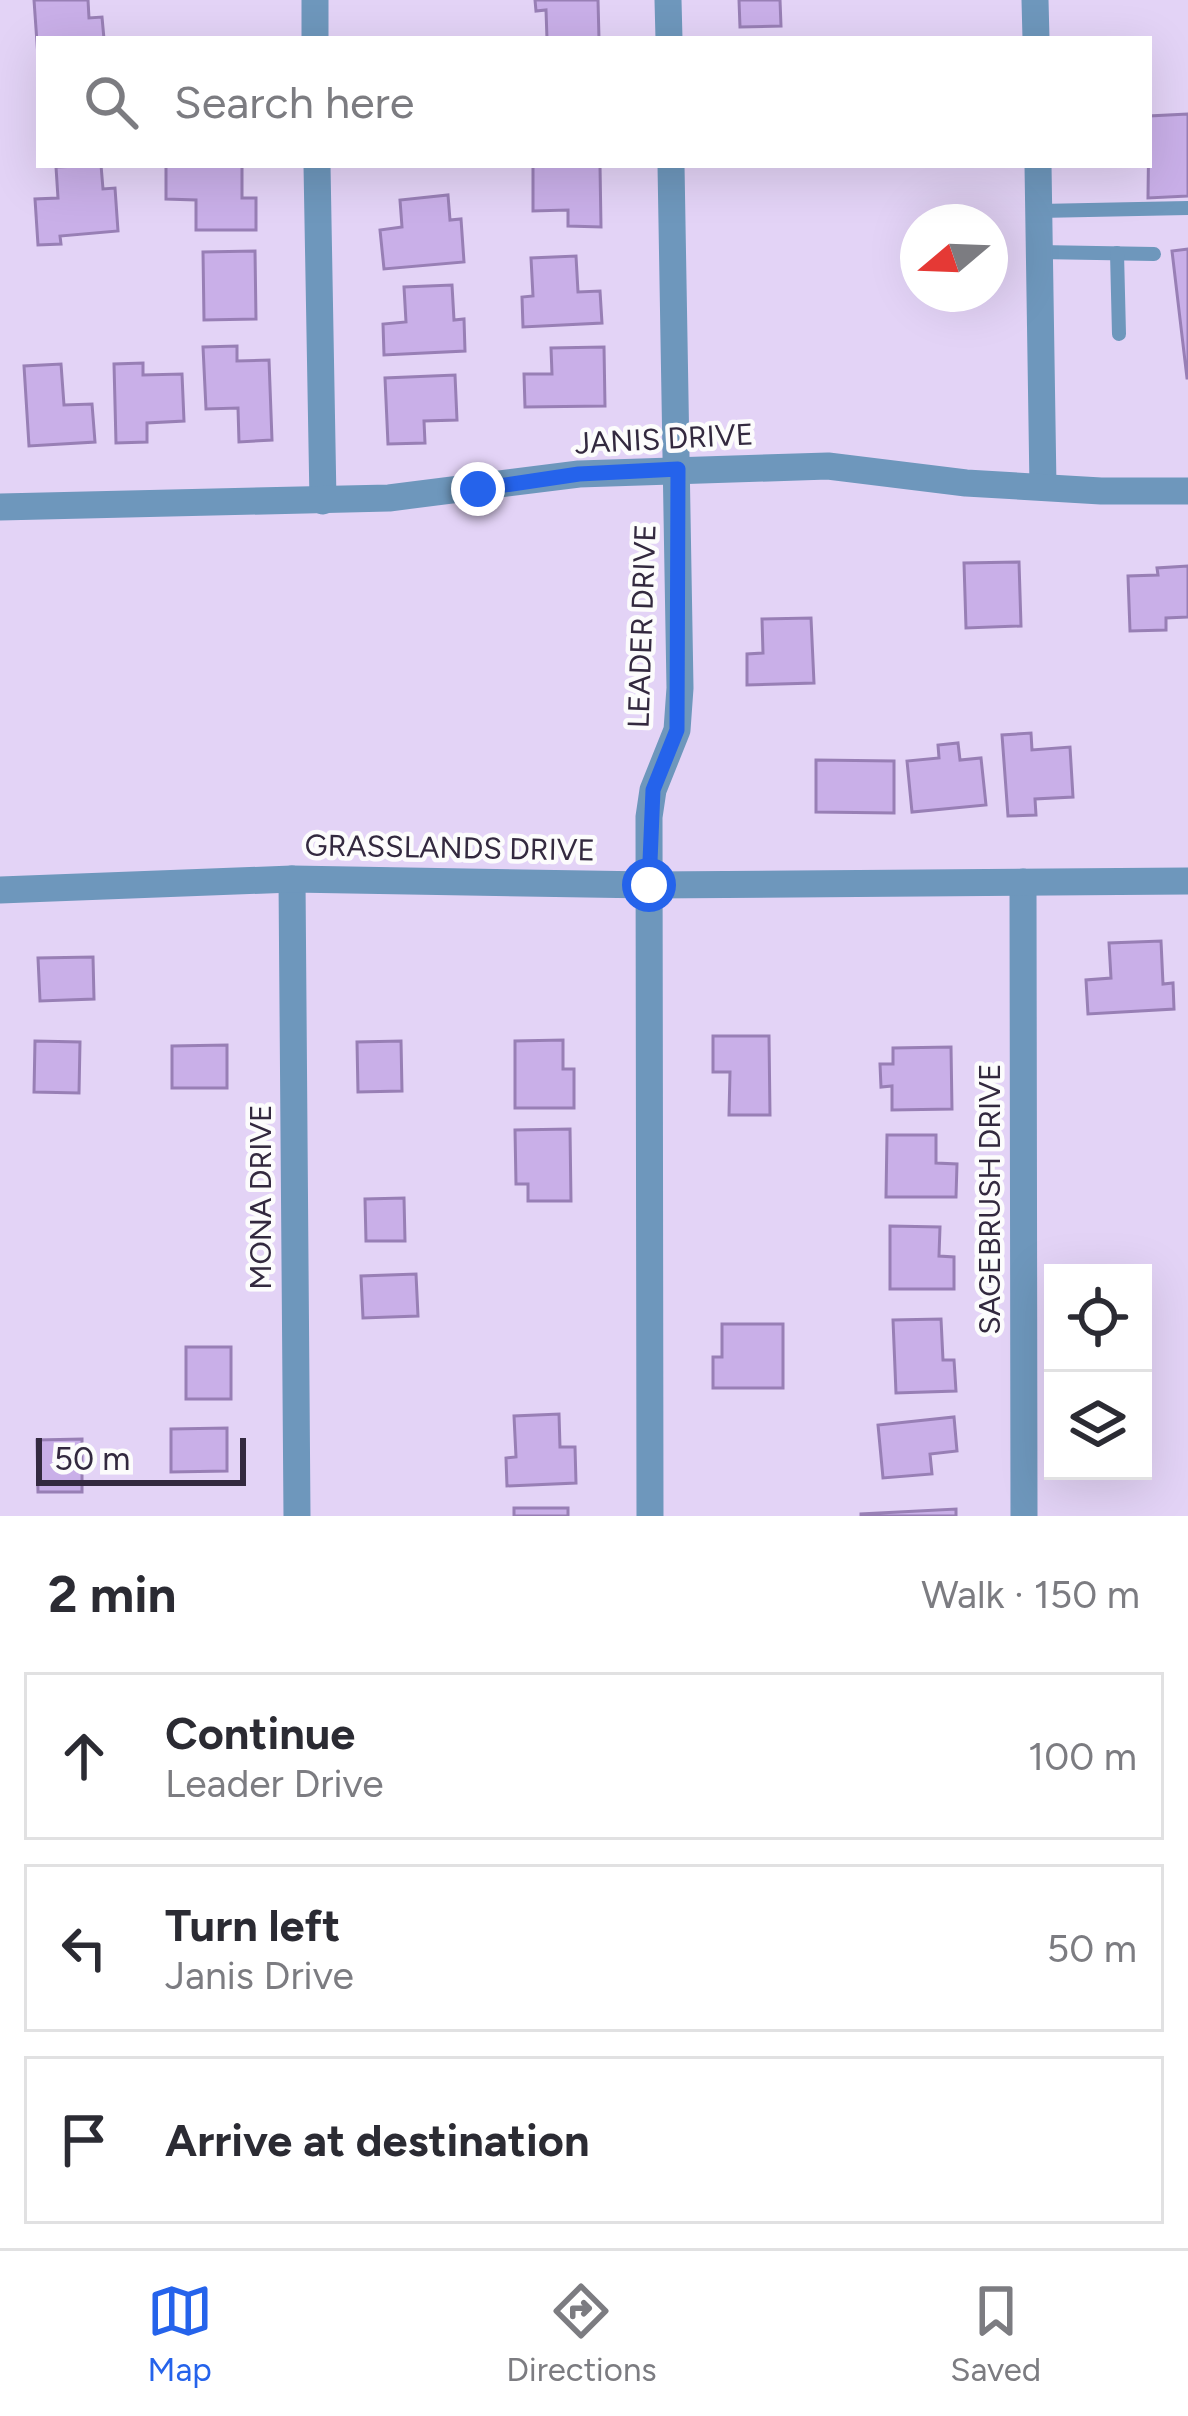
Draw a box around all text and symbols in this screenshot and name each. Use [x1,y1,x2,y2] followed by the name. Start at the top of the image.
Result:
[36,36,1152,168] search box
[78,69,144,135] icon: search
[174,75,414,129] text: Search here
[900,204,1008,312] north arrow
[574,415,754,462] street label: JANIS DRIVE
[451,462,505,516] route end
[619,523,664,729] street label: LEADER DRIVE
[304,826,596,869] street label: GRASSLANDS DRIVE
[622,858,676,912] route start
[971,1063,1008,1335] street label: SAGEBRUSH DRIVE
[242,1104,279,1290] street label: MONA DRIVE
[1044,1264,1152,1480] map controls
[1044,1264,1152,1372] button: locate
[1044,1372,1152,1480] button: layers
[36,1432,246,1485] scale bar
[54,1439,130,1478] text: 50 m
[48,1564,176,1625] text: 2 min
[921,1571,1140,1618] text: Walk · 150 m
[165,1706,355,1760] text: Continue
[51,1723,117,1789] icon: ahead
[1028,1733,1137,1780] text: 100 m
[165,1760,384,1807] text: Leader Drive
[165,1898,340,1952] text: Turn left
[51,1915,117,1981] icon: left
[1047,1925,1137,1972] text: 50 m
[165,1952,354,1999] text: Janis Drive
[51,2107,117,2173] icon: arrive
[165,2113,589,2167] text: Arrive at destination
[147,2278,213,2389] tab: Map
[506,2278,657,2389] tab: Directions
[950,2278,1041,2389] tab: Saved

